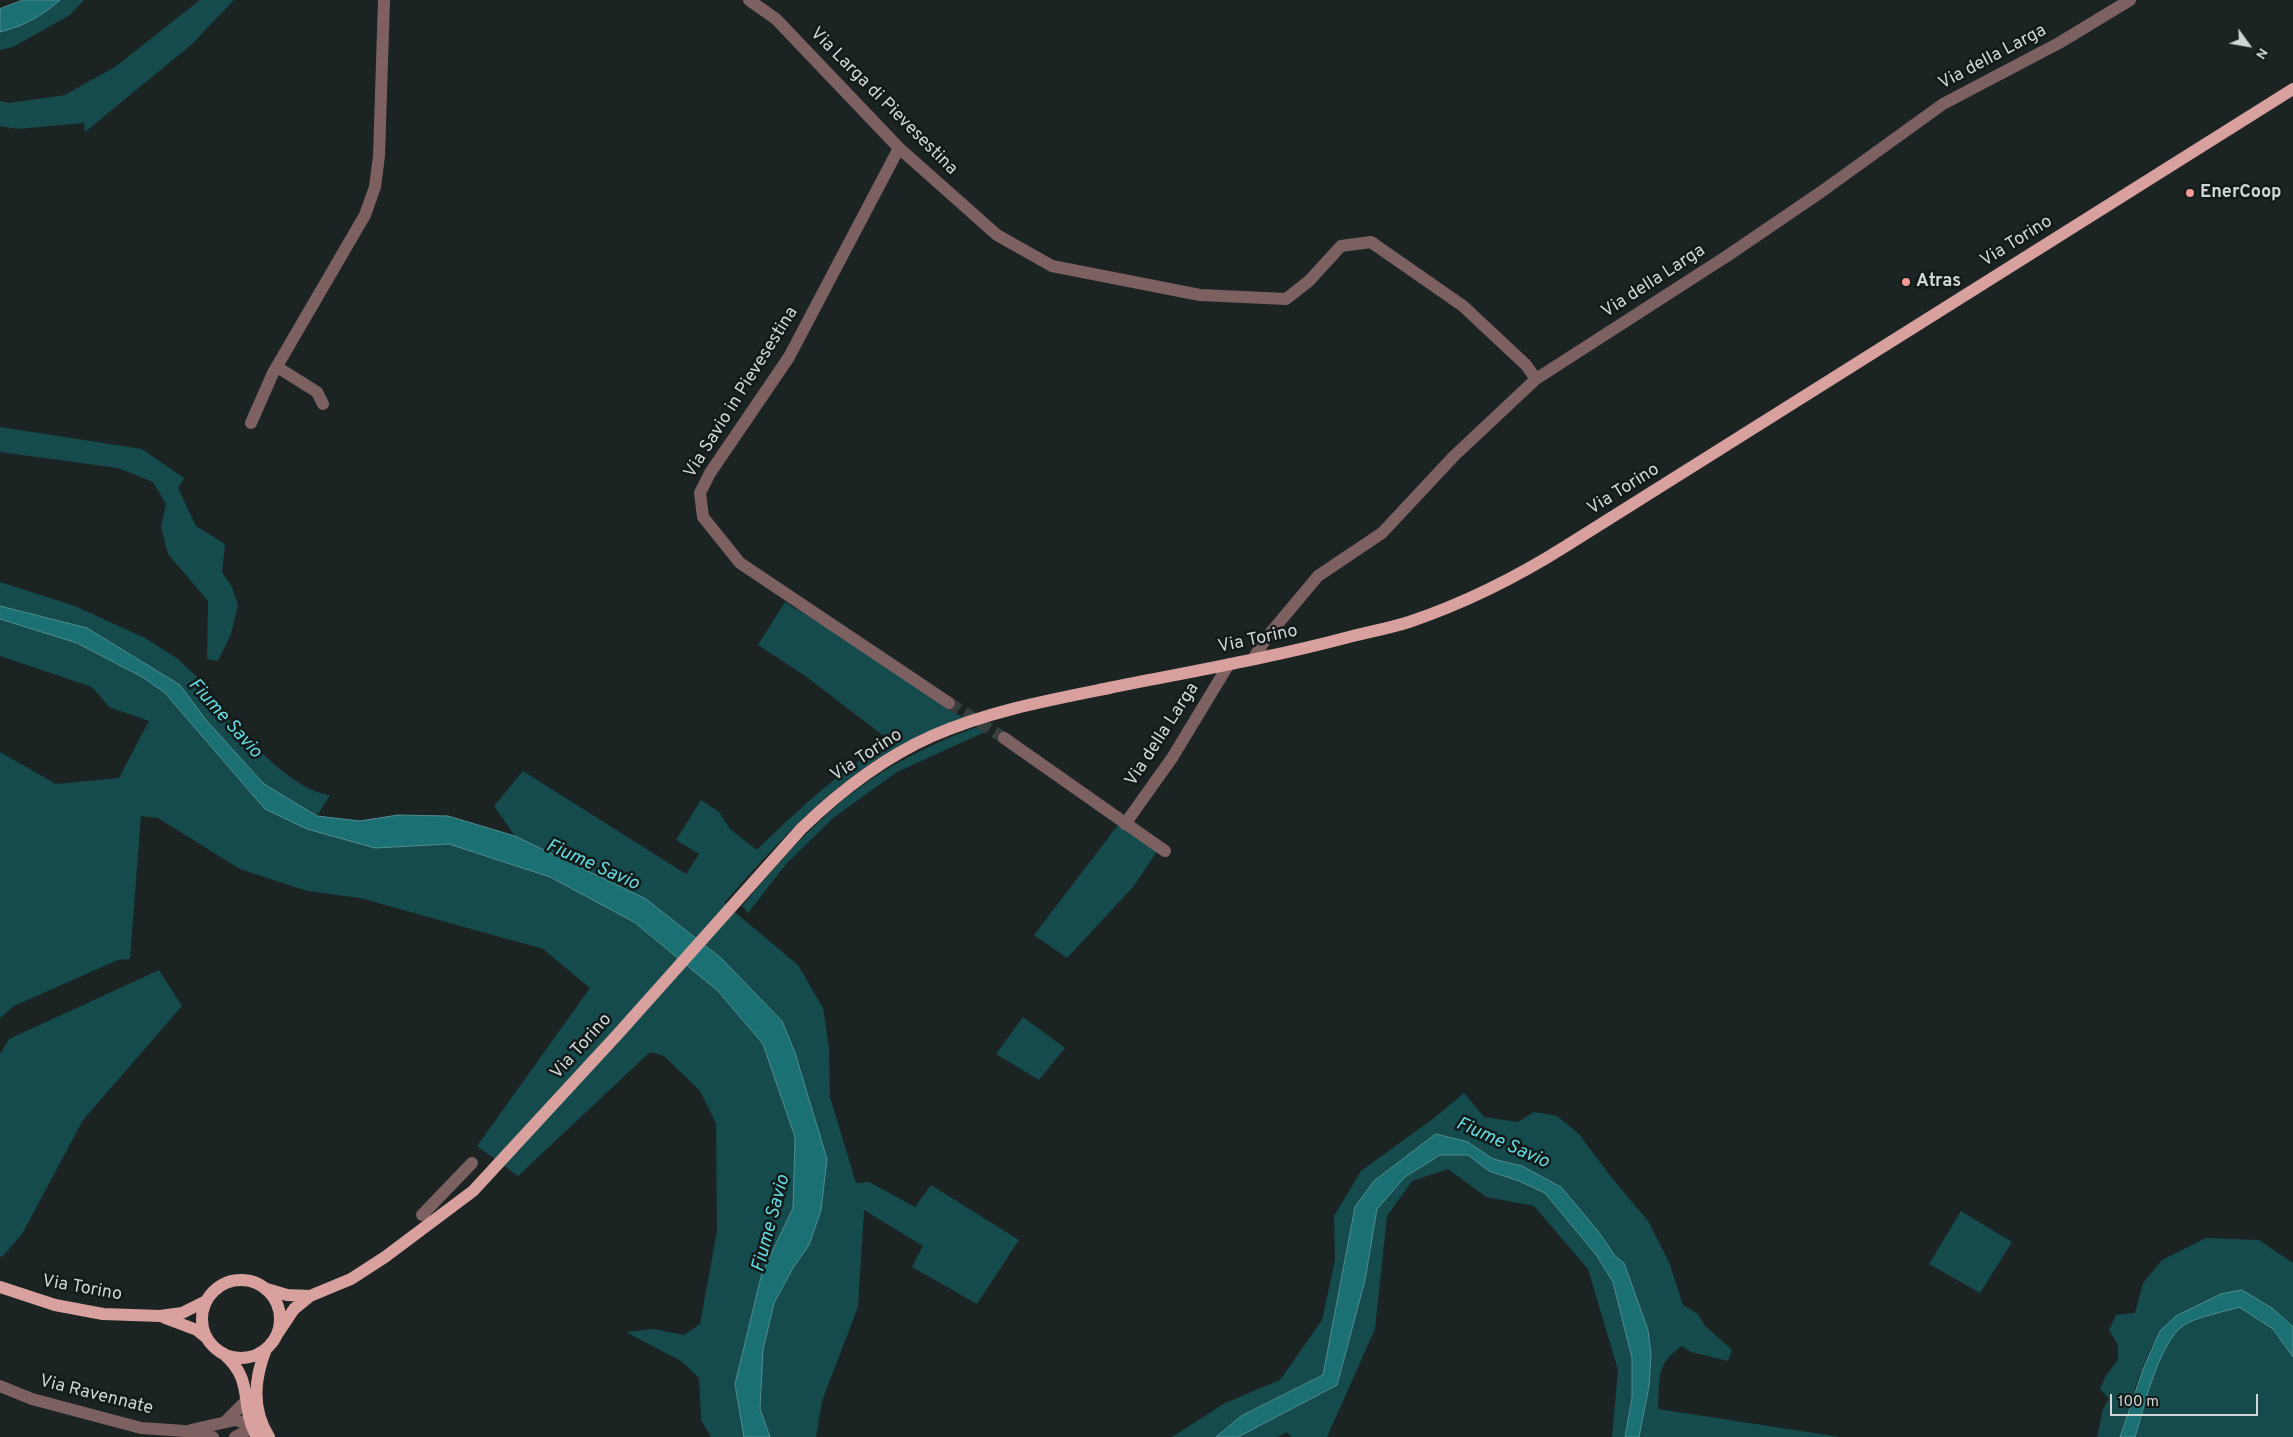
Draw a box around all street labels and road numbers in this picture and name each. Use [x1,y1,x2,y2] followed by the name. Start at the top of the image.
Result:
[1935,21,2051,95] street label: Via della Larga
[805,24,961,180] street label: Via Larga di Pievesestina
[1977,211,2057,273] street label: Via Torino
[1598,241,1710,323] street label: Via della Larga
[680,303,804,483] street label: Via Savio in Pievesestina
[1584,459,1664,521] street label: Via Torino
[1216,621,1300,659] street label: Via Torino
[1122,679,1204,791] street label: Via della Larga
[827,725,907,787] street label: Via Torino
[547,1010,617,1084] street label: Via Torino
[40,1271,124,1307] street label: Via Torino
[37,1371,155,1421] street label: Via Ravennate

